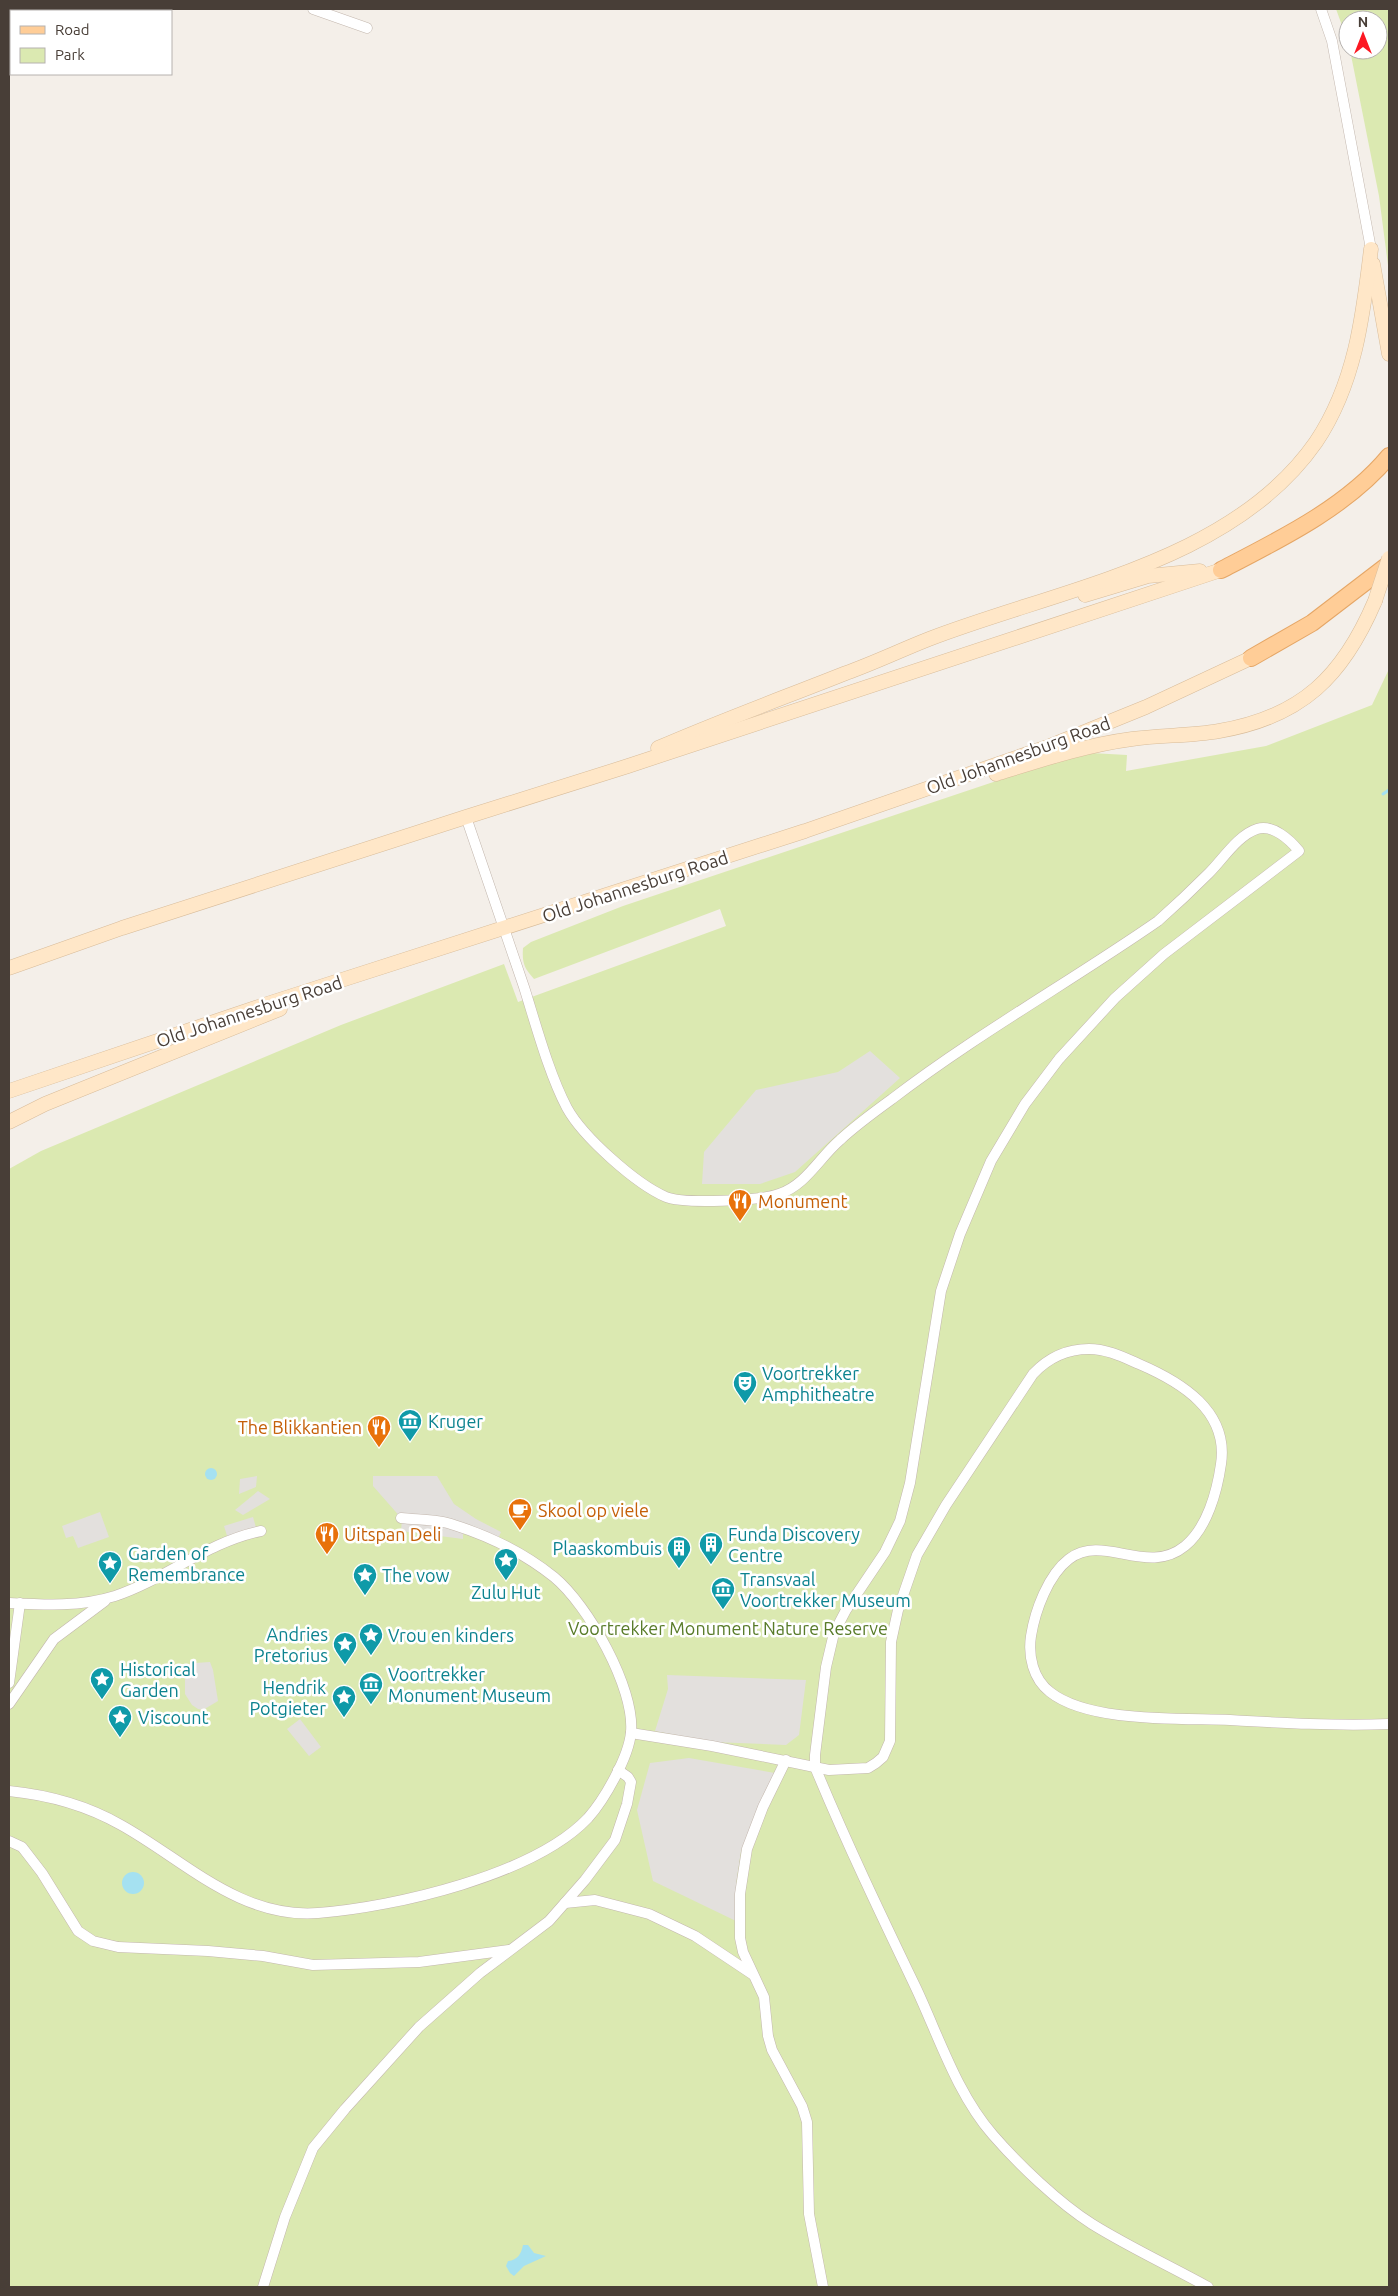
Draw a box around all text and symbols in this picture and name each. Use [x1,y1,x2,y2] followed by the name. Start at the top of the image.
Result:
[10,10,172,75] legend
[1338,10,1388,60] north arrow
[1358,14,1368,30] text: N
[55,21,90,38] text: Road
[55,46,85,63] text: Park
[923,712,1113,798] street label: Old Johannesburg Road
[540,846,730,926] street label: Old Johannesburg Road
[154,971,344,1051] street label: Old Johannesburg Road
[727,1188,753,1222] restaurant icon: Monument
[758,1191,848,1211] place label: Monument
[762,1363,875,1404] place label: Voortrekker Amphitheatre
[732,1370,758,1404] theatre icon: Voortrekker Amphitheatre
[397,1408,423,1442] museum icon: Kruger
[428,1411,483,1431] place label: Kruger
[366,1414,392,1448] restaurant icon: The Blikkantien
[238,1417,362,1437] place label: The Blikkantien
[507,1497,533,1531] cafe icon: Skool op viele
[538,1500,649,1520] place label: Skool op viele
[314,1521,340,1555] restaurant icon: Uitspan Deli
[344,1524,441,1544] place label: Uitspan Deli
[728,1524,860,1565] place label: Funda Discovery Centre
[698,1531,724,1565] building icon: Funda Discovery Centre
[666,1535,692,1569] building icon: Plaaskombuis
[552,1538,662,1558] place label: Plaaskombuis
[128,1543,245,1584] place label: Garden of Remembrance
[493,1547,519,1581] place icon: Zulu Hut
[97,1550,123,1584] place icon: Garden of Remembrance
[352,1562,378,1596] place icon: The vow
[382,1565,450,1585] place label: The vow
[740,1569,911,1610] place label: Transvaal Voortrekker Museum
[710,1576,736,1610] museum icon: Transvaal Voortrekker Museum
[471,1582,541,1602] place label: Zulu Hut
[568,1618,888,1638] park label: Voortrekker Monument Nature Reserve
[358,1622,384,1656] place icon: Vrou en kinders
[254,1624,328,1665] place label: Andries Pretorius
[388,1625,514,1645] place label: Vrou en kinders
[332,1631,358,1665] place icon: Andries Pretorius
[120,1659,196,1700] place label: Historical Garden
[388,1664,551,1705] place label: Voortrekker Monument Museum
[89,1666,115,1700] place icon: Historical Garden
[358,1671,384,1705] museum icon: Voortrekker Monument Museum
[249,1677,326,1718] place label: Hendrik Potgieter
[331,1684,357,1718] place icon: Hendrik Potgieter
[107,1704,133,1738] place icon: Viscount
[138,1707,209,1727] place label: Viscount

